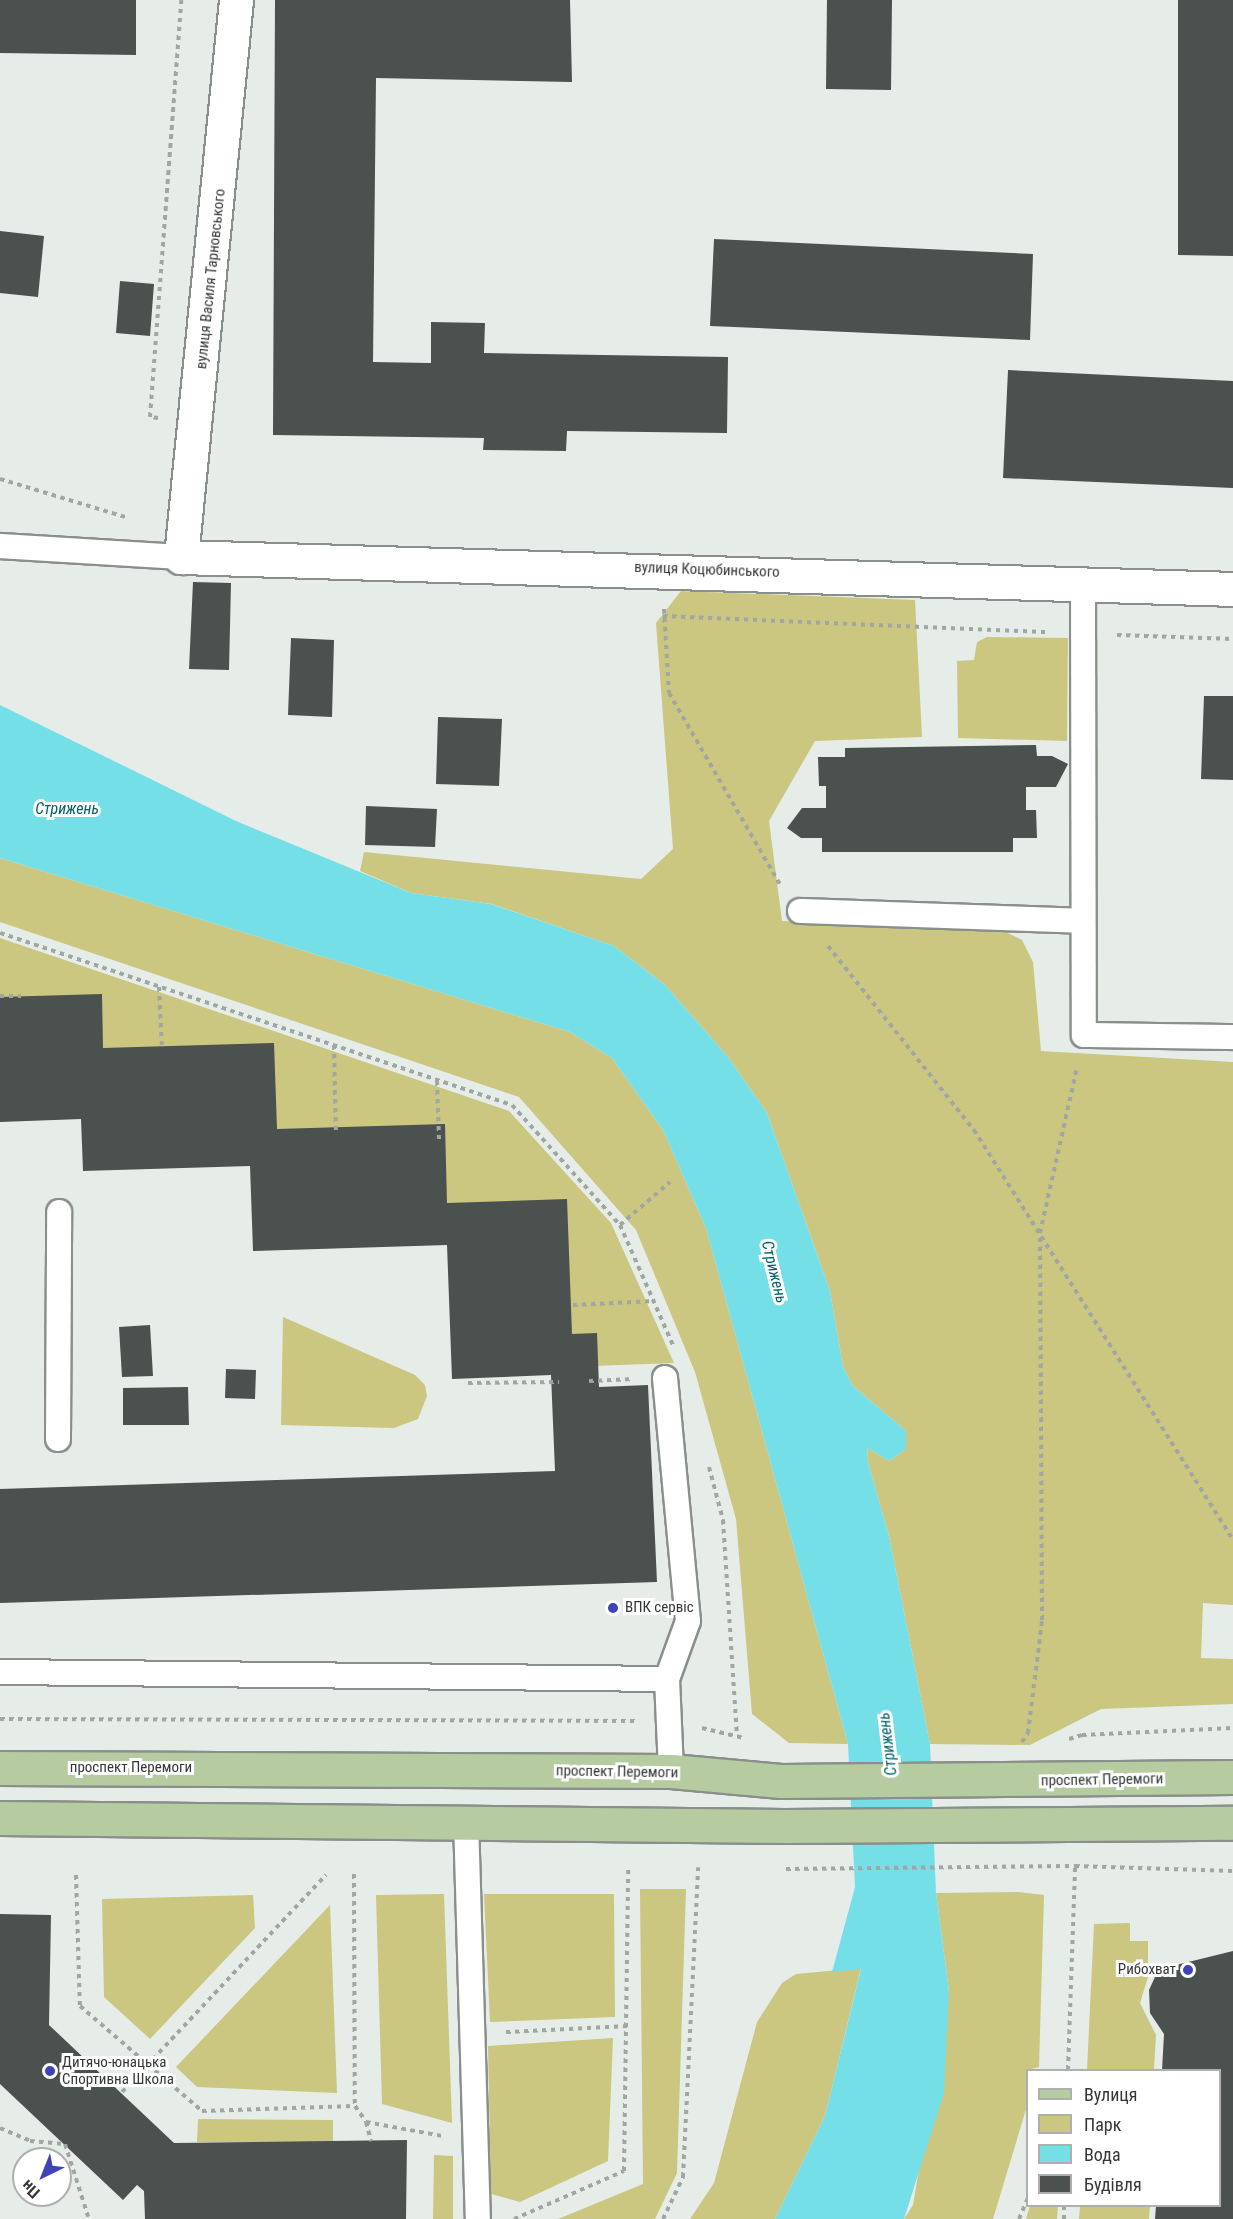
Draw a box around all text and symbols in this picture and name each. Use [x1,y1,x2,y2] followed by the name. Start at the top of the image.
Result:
[193,188,229,370] street label: вулиця Василя Тарновського
[634,558,780,582] street label: вулиця Коцюбинського
[35,799,99,819] water label: Стрижень
[757,1239,791,1305] water label: Стрижень
[625,1599,694,1617] place label: ВПК сервіс
[606,1601,620,1615] marker: ВПК сервіс
[875,1711,901,1777] water label: Стрижень
[70,1759,192,1777] street label: проспект Перемоги
[556,1762,678,1782] street label: проспект Перемоги
[1041,1770,1163,1790] street label: проспект Перемоги
[1118,1961,1176,1979] place label: Рибохват
[1181,1963,1195,1977] marker: Рибохват
[62,2053,174,2088] place label: Дитячо-юнацька Спортивна Школа
[43,2064,57,2078] marker: Дитячо-юнацька Спортивна Школа
[1026,2069,1221,2207] legend
[1084,2084,1138,2105] text: Вулиця
[1084,2114,1121,2135] text: Парк
[1084,2144,1121,2165] text: Вода
[12,2147,72,2207] north arrow
[1084,2174,1142,2195] text: Будівля
[18,2176,44,2202] text: Пн

